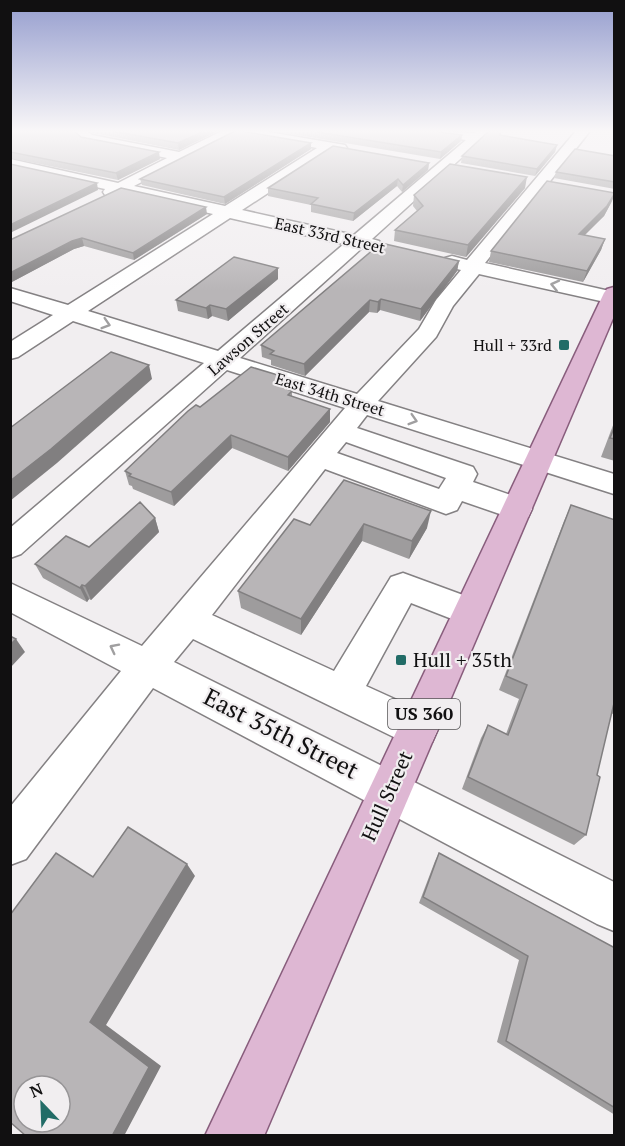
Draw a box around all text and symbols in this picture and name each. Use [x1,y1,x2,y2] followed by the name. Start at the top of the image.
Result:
[273,212,387,258] street label: East 33rd Street
[551,280,561,293] one-way arrow
[203,298,293,380] street label: Lawson Street
[100,317,111,329] one-way arrow
[473,334,552,356] place label: Hull + 33rd
[557,338,571,352] marker: Hull + 33rd
[273,367,387,421] street label: East 34th Street
[407,413,418,425] one-way arrow
[109,644,120,655] one-way arrow
[413,646,512,673] place label: Hull + 35th
[394,653,408,667] marker: Hull + 35th
[199,680,364,786] street label: East 35th Street
[388,699,460,729] road number: US 360
[355,746,419,845] street label: Hull Street
[12,1074,72,1134] north arrow
[26,1078,46,1103] text: N

